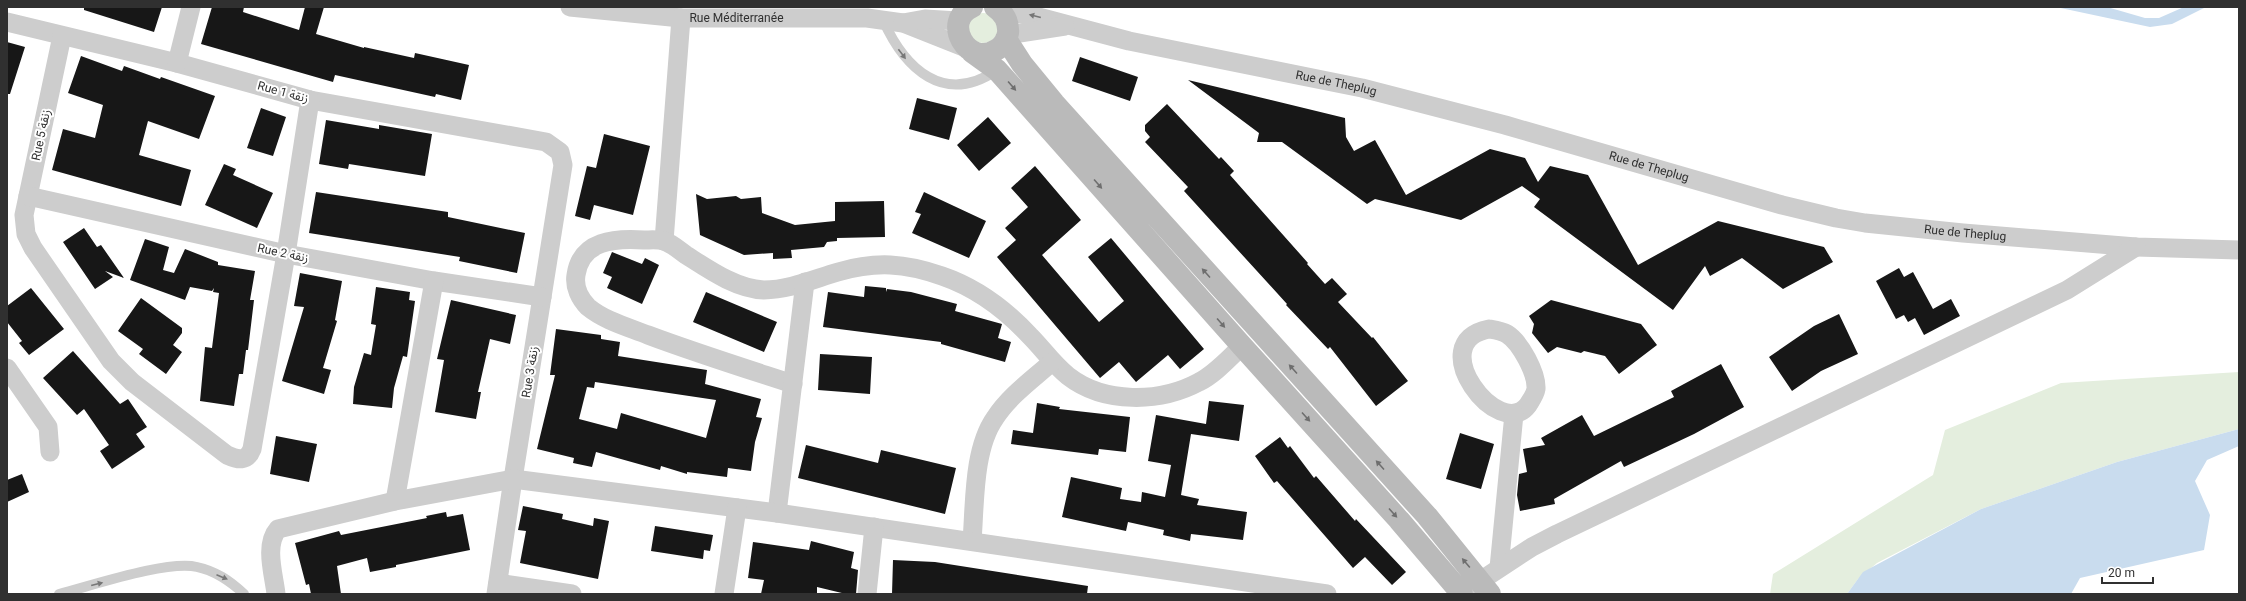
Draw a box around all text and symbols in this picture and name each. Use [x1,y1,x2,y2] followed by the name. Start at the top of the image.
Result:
[689,11,784,25] street label: Rue Méditerranée
[1028,13,1040,19] one-way arrow
[898,48,906,59] one-way arrow
[1294,68,1378,99] street label: Rue de Theplug
[256,78,310,106] street label: Rue 1 زنقة
[1007,82,1016,91] one-way arrow
[29,108,53,162] street label: Rue 5 زنقة
[1607,148,1691,185] street label: Rue de Theplug
[1093,179,1103,189] one-way arrow
[1923,222,2007,243] street label: Rue de Theplug
[256,241,310,265] street label: Rue 2 زنقة
[1201,268,1210,278] one-way arrow
[1217,318,1226,328] one-way arrow
[519,345,541,399] street label: Rue 3 زنقة
[1288,364,1298,374] one-way arrow
[1301,411,1310,422] one-way arrow
[1376,460,1385,471] one-way arrow
[1388,508,1398,518] one-way arrow
[1461,558,1470,569] one-way arrow
[2102,559,2153,585] scale bar
[2108,566,2135,580] text: 20 m
[217,574,228,580] one-way arrow
[90,581,103,587] one-way arrow

